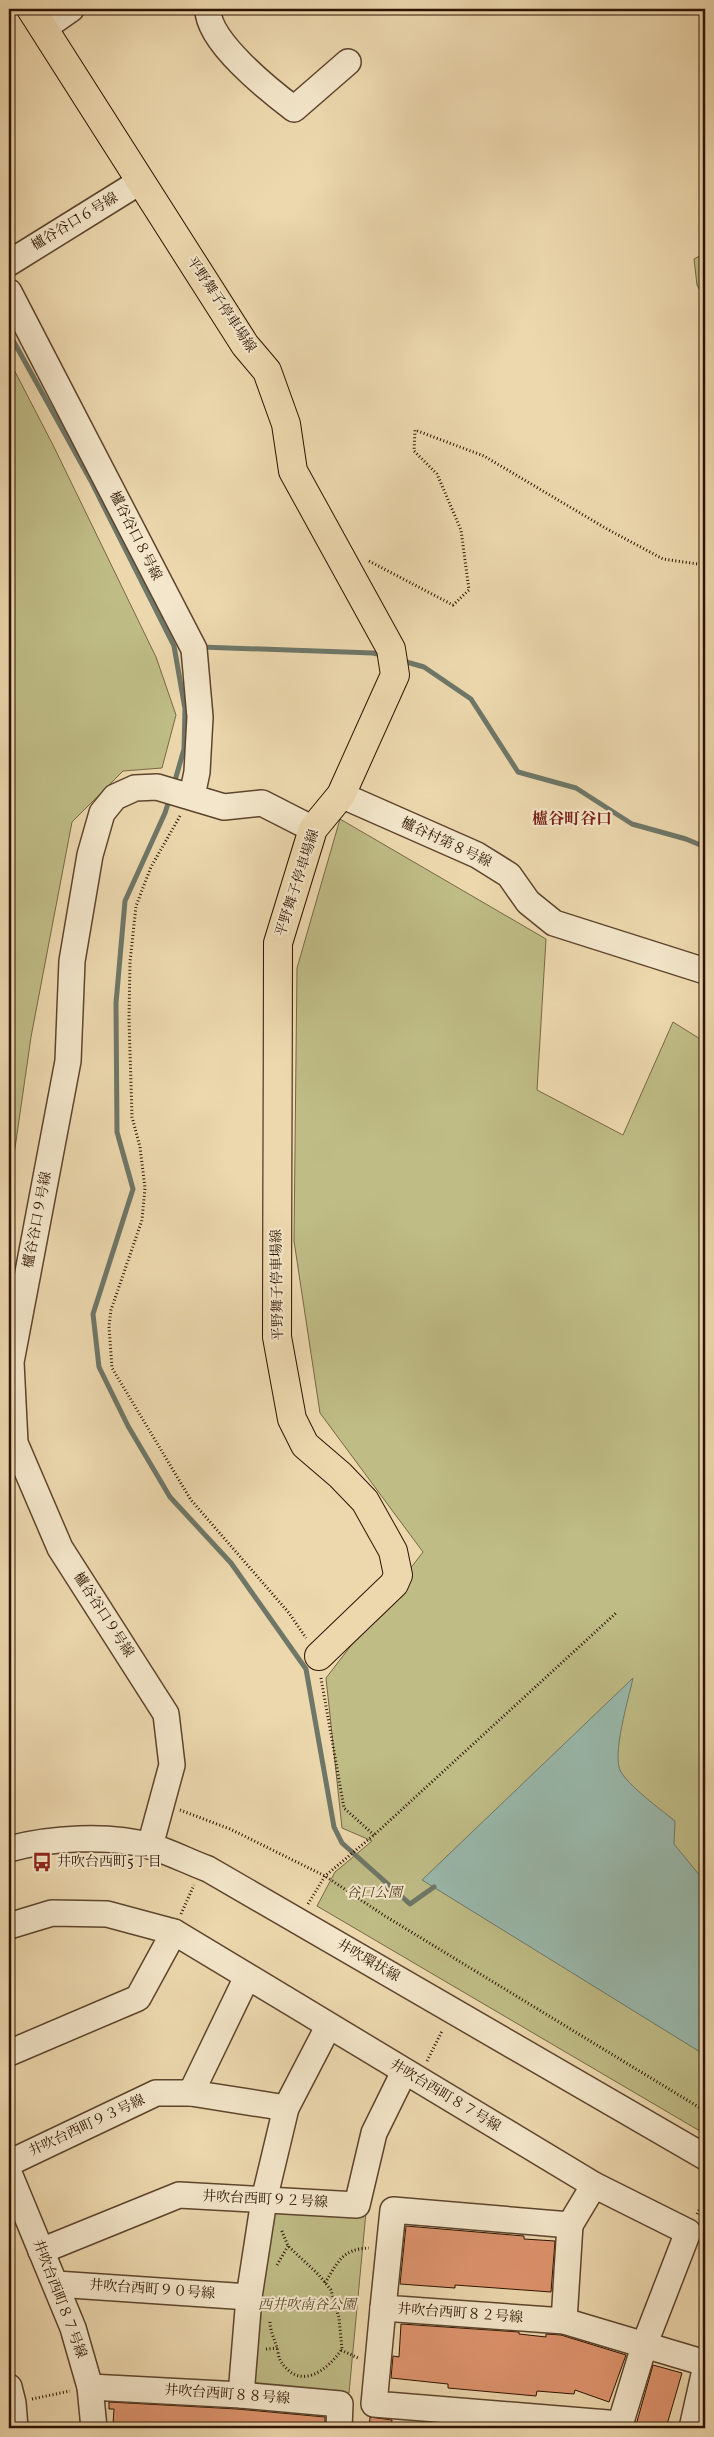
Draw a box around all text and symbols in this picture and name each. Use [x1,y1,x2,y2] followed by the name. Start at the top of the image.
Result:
[28,189,122,255] street label: 櫨谷谷口６号線
[182,253,260,357] street label: 平野舞子停車場線
[104,488,166,584] street label: 櫨谷谷口８号線
[532,809,612,831] district label: 櫨谷町谷口
[398,814,494,872] street label: 櫨谷村第８号線
[272,827,324,939] street label: 平野舞子停車場線
[19,1170,57,1270] street label: 櫨谷谷口９号線
[268,1229,288,1341] street label: 平野舞子停車場線
[68,1569,138,1661] street label: 櫨谷谷口９号線
[31,1851,53,1873] bus stop icon: 井吹台西町5丁目
[57,1853,162,1872] place label: 井吹台西町5丁目
[346,1884,404,1903] park label: 谷口公園
[333,1935,403,1987] street label: 井吹環状線
[386,2055,504,2137] street label: 井吹台西町８７号線
[26,2091,148,2161] street label: 井吹台西町９３号線
[202,2187,328,2213] street label: 井吹台西町９２号線
[28,2237,90,2361] street label: 井吹台西町８７号線
[88,2276,216,2304] street label: 井吹台西町９０号線
[258,2296,358,2315] park label: 西井吹南谷公園
[396,2300,524,2328] street label: 井吹台西町８２号線
[163,2381,291,2409] street label: 井吹台西町８８号線

